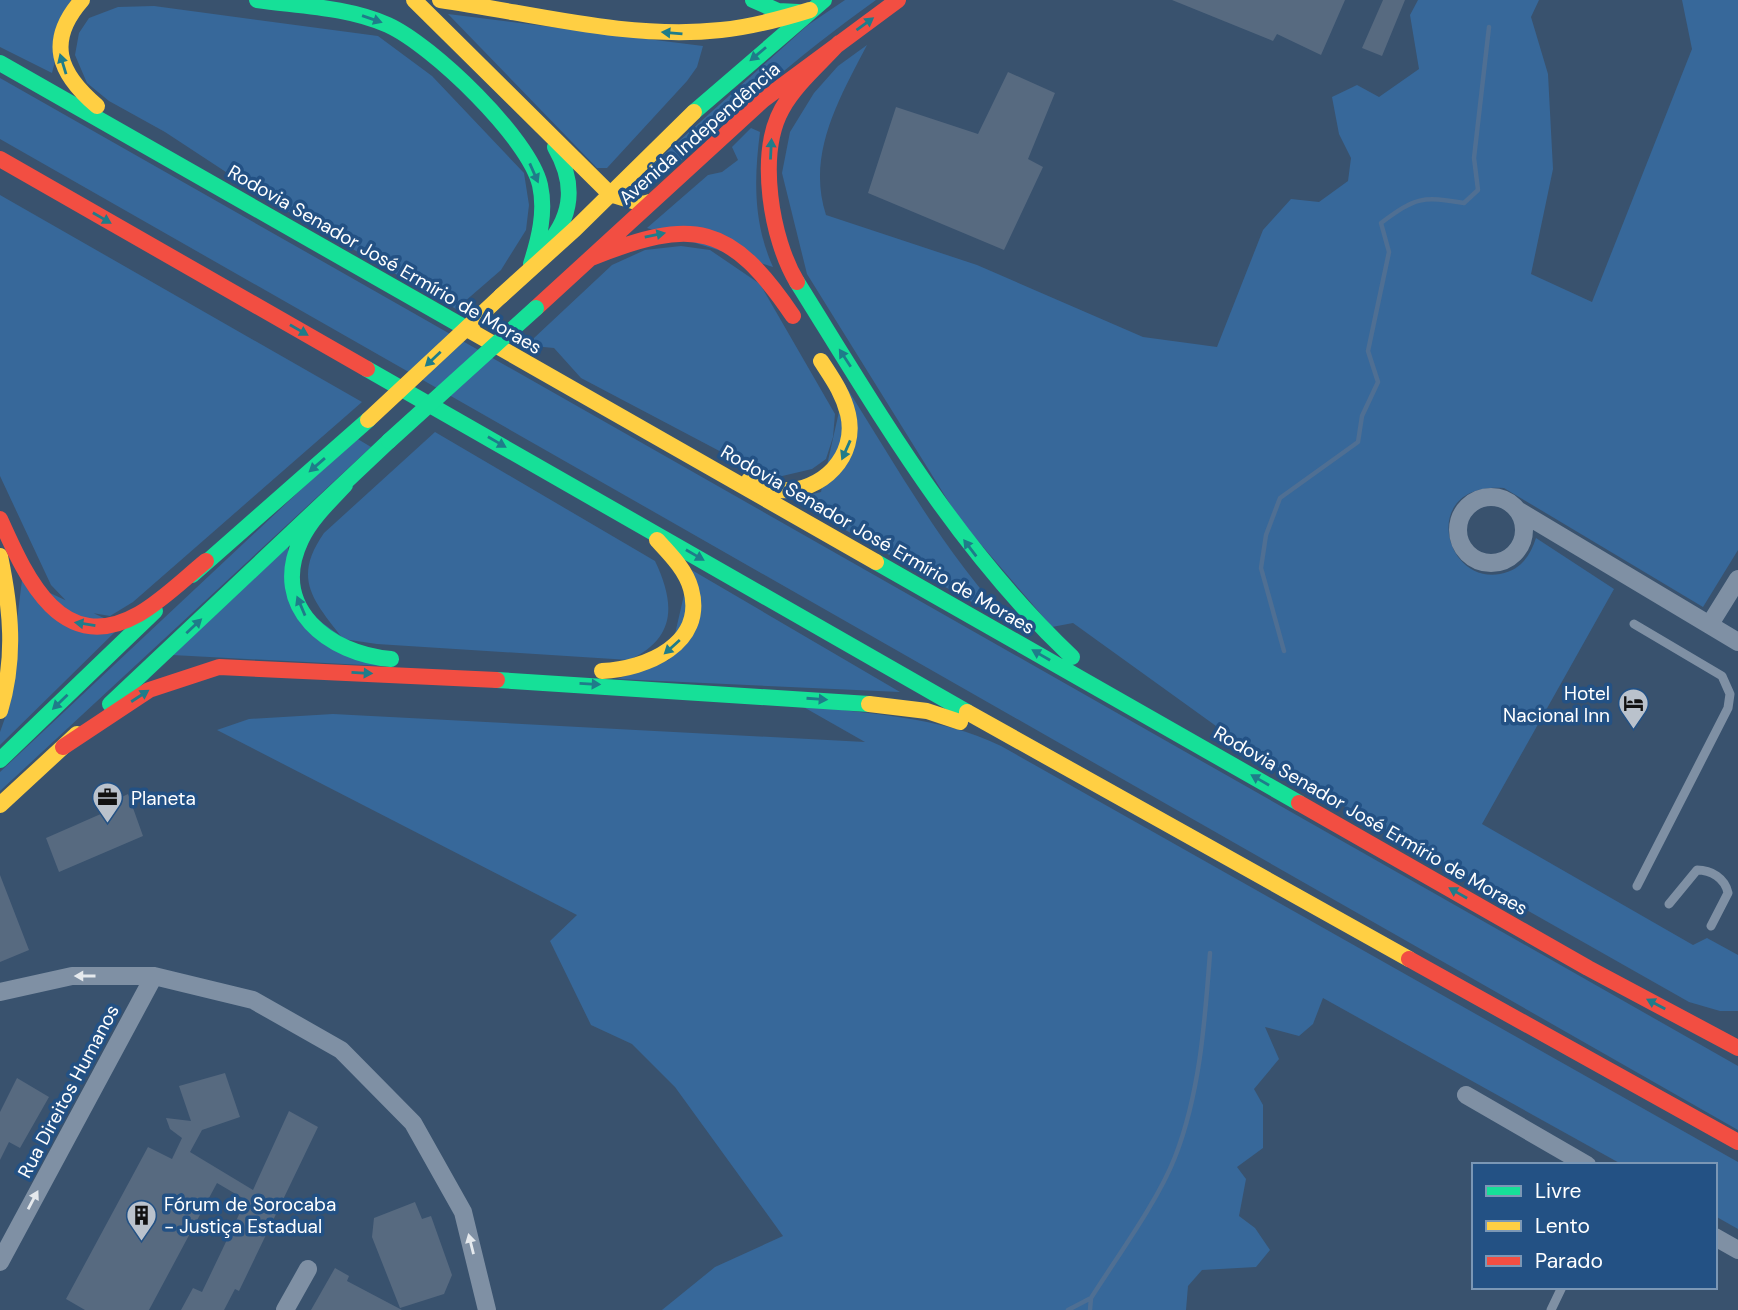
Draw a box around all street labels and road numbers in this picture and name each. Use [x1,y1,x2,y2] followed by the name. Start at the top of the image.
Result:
[613,56,785,210] street label: Avenida Independência
[223,159,546,360] street label: Rodovia Senador José Ermírio de Moraes
[716,439,1039,640] street label: Rodovia Senador José Ermírio de Moraes
[1209,720,1532,921] street label: Rodovia Senador José Ermírio de Moraes
[12,1000,125,1182] street label: Rua Direitos Humanos

